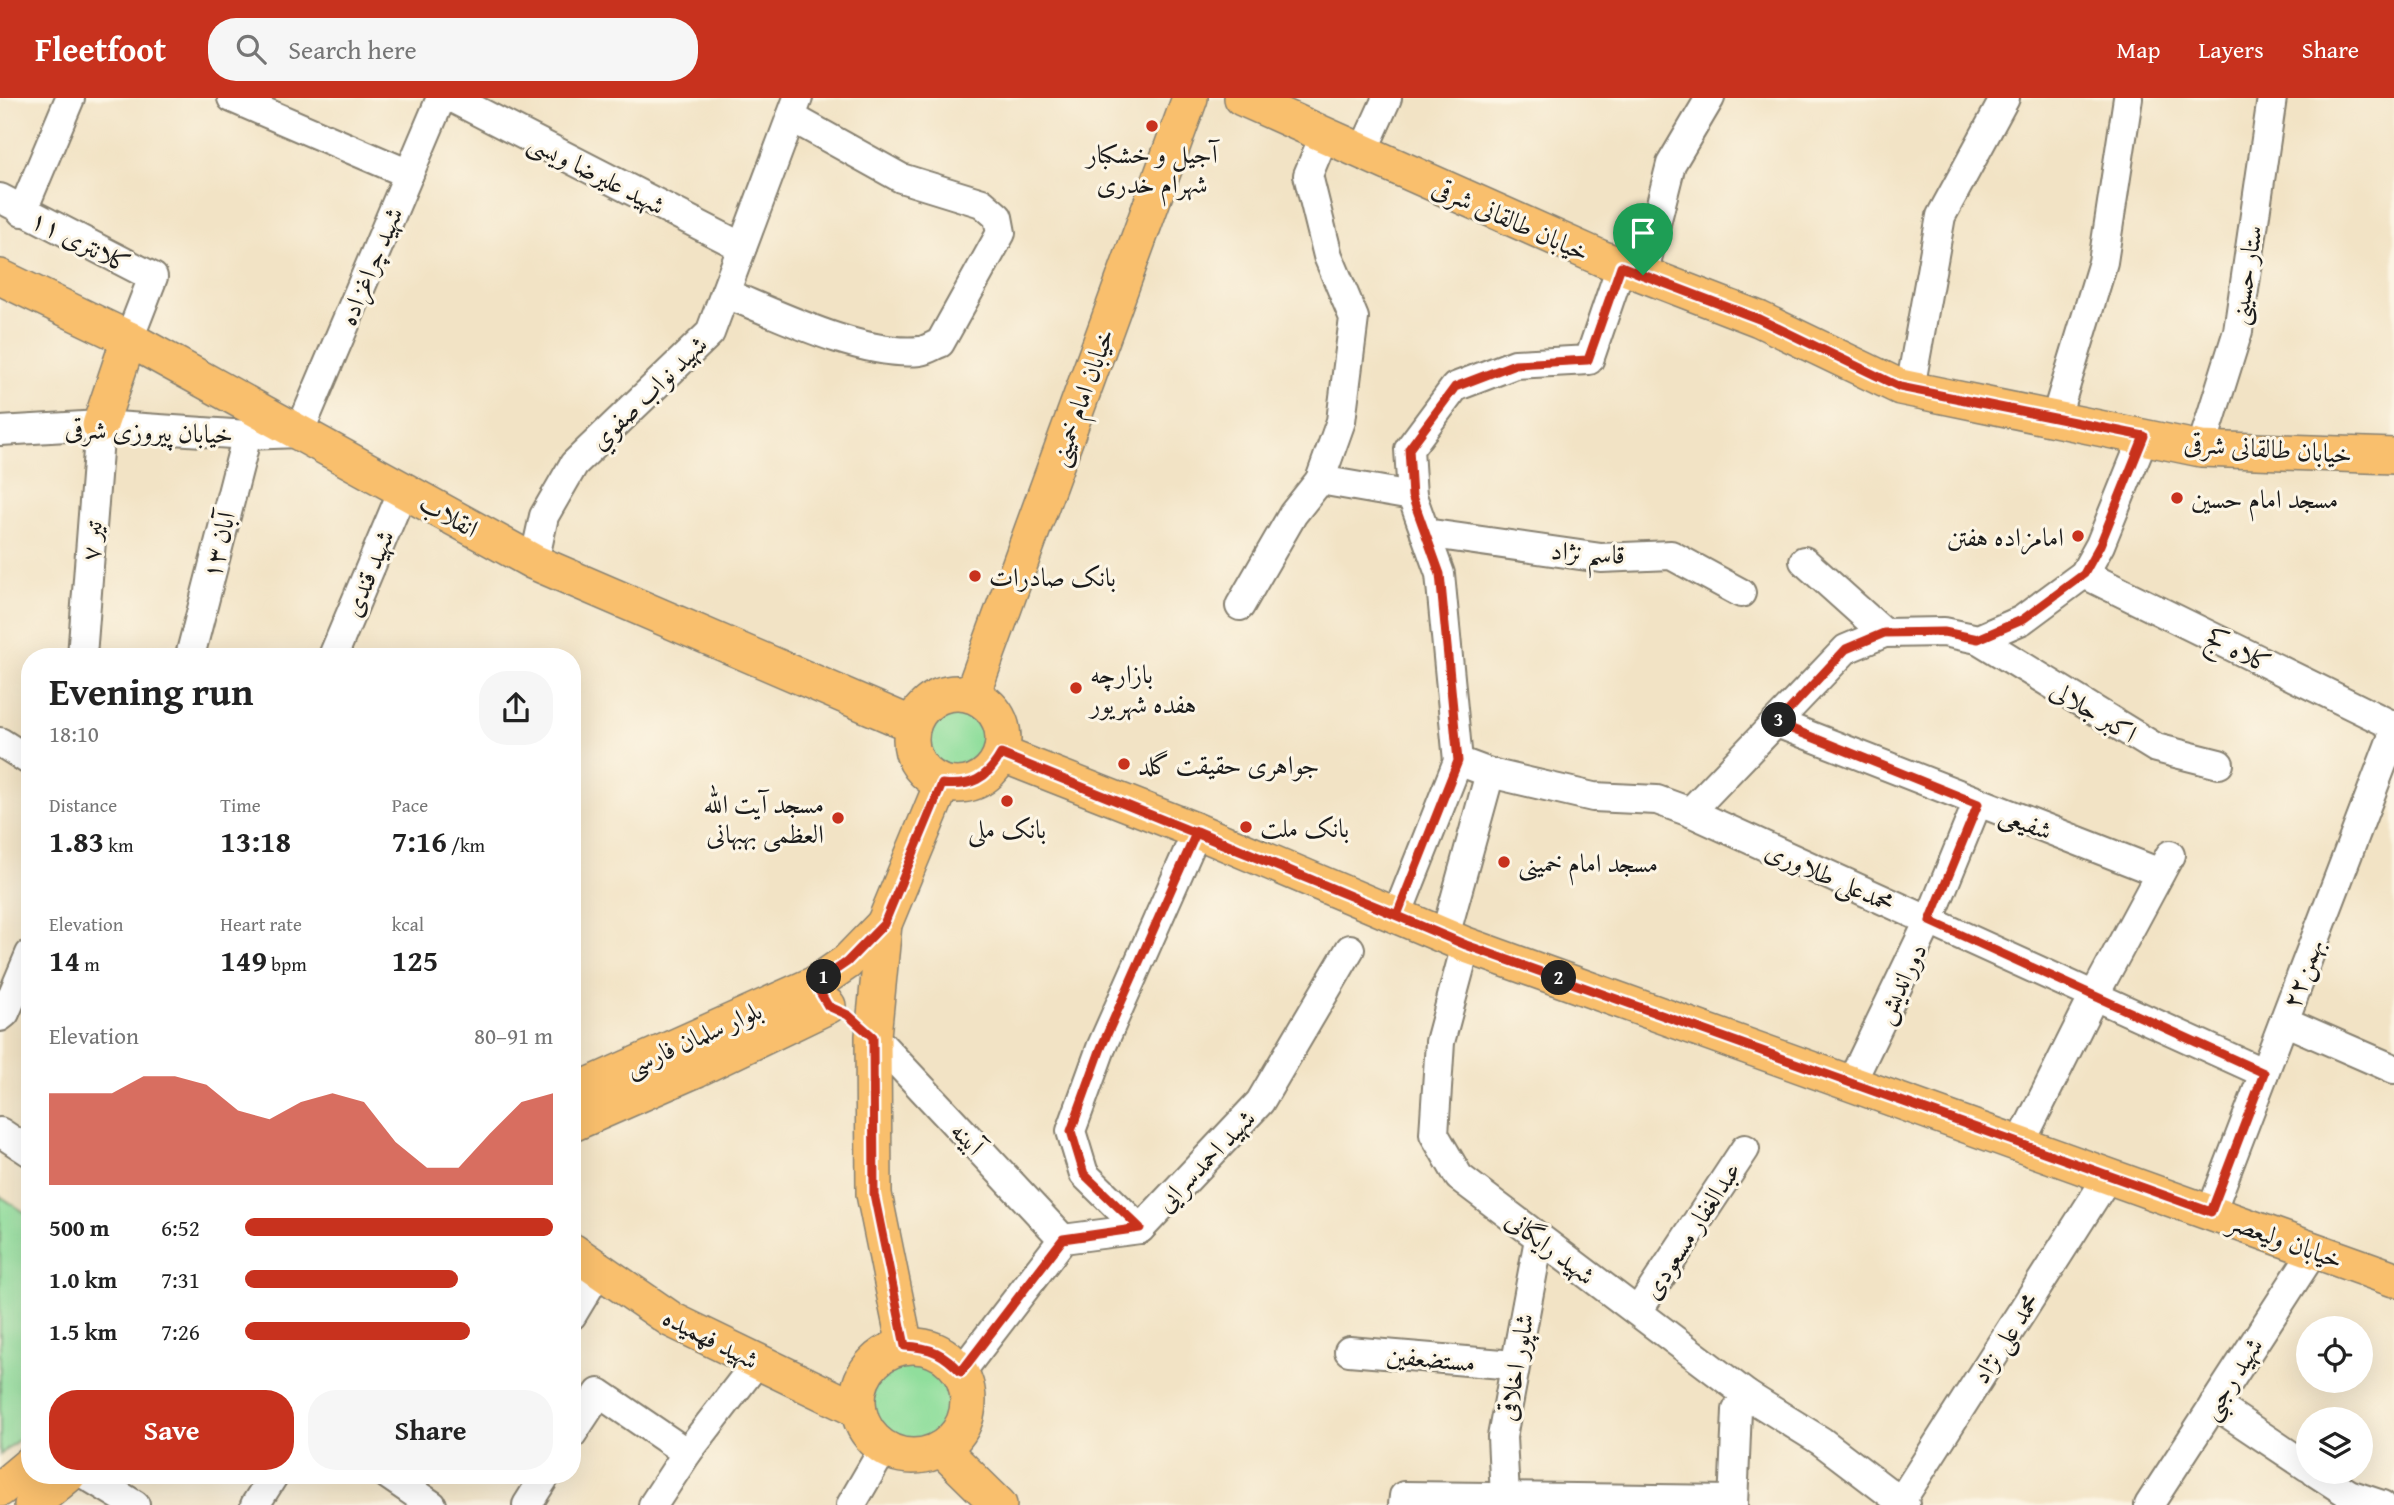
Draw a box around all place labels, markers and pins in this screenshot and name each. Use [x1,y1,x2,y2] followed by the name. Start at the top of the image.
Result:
[1144,118,1160,134] marker: آجیل و خشکبار شهرام خدری
[1083,134,1220,207] place label: آجیل و خشکبار شهرام خدری
[1613,203,1673,275] pin
[2191,479,2338,522] place label: مسجد امام حسین
[2169,490,2185,506] marker: مسجد امام حسین
[1947,517,2064,556] place label: امامزاده هفتن
[2070,528,2086,544] marker: امامزاده هفتن
[989,557,1116,596] place label: بانک صادرات
[967,568,983,584] marker: بانک صادرات
[1087,654,1196,723] place label: بازارچه هفده شهریور
[1068,680,1084,696] marker: بازارچه هفده شهریور
[1762,702,1796,738] pin: 3
[1138,745,1319,784] place label: جواهری حقیقت گلد
[1116,756,1132,772] marker: جواهری حقیقت گلد
[703,784,824,853] place label: مسجد آیت الله العظمی بهبهانی
[999,793,1015,809] marker: بانک ملی
[1260,808,1349,847] place label: بانک ملت
[968,809,1046,848] place label: بانک ملی
[830,810,846,826] marker: مسجد آیت الله العظمی بهبهانی
[1238,819,1254,835] marker: بانک ملت
[1518,843,1658,886] place label: مسجد امام خمینی
[1496,854,1512,870] marker: مسجد امام خمینی
[806,960,842,994] pin: 1
[1542,960,1576,996] pin: 2

